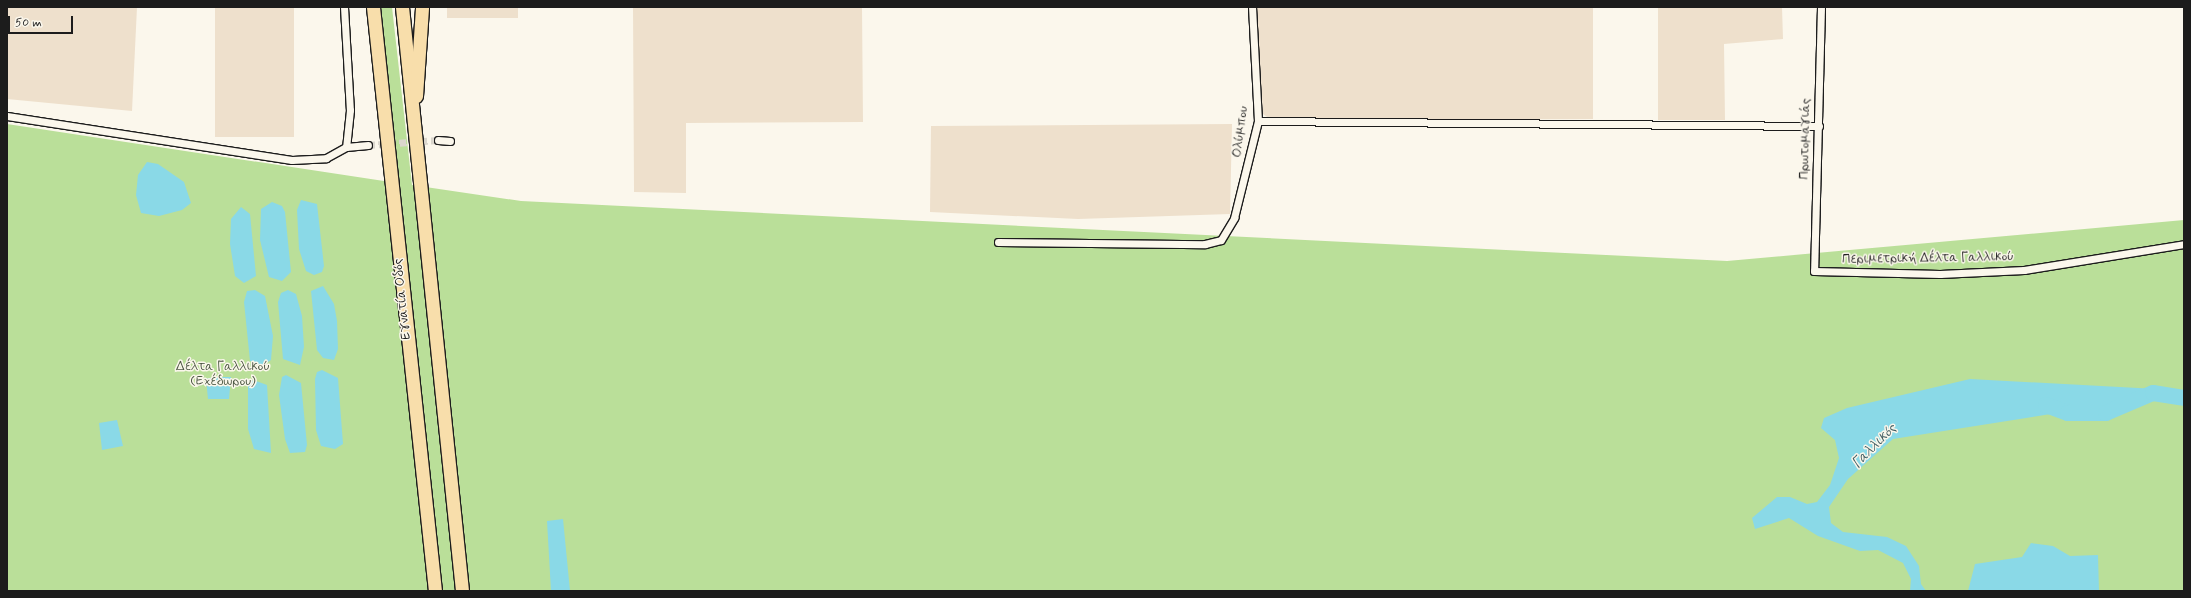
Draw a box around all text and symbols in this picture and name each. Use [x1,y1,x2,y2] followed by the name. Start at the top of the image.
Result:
[10,8,75,34] scale bar
[15,15,42,31] text: 50 m
[1797,98,1815,180] street label: Πρωτομαγιάς
[1230,105,1252,159] street label: Ολύμπου
[1842,250,2014,268] street label: Περιμετρική Δέλτα Γαλλικού
[391,258,415,340] street label: Εγνατία Οδός
[176,360,270,391] park label: Δέλτα Γαλλικού (Εχέδωρου)
[1848,420,1900,472] water label: Γαλλικός

